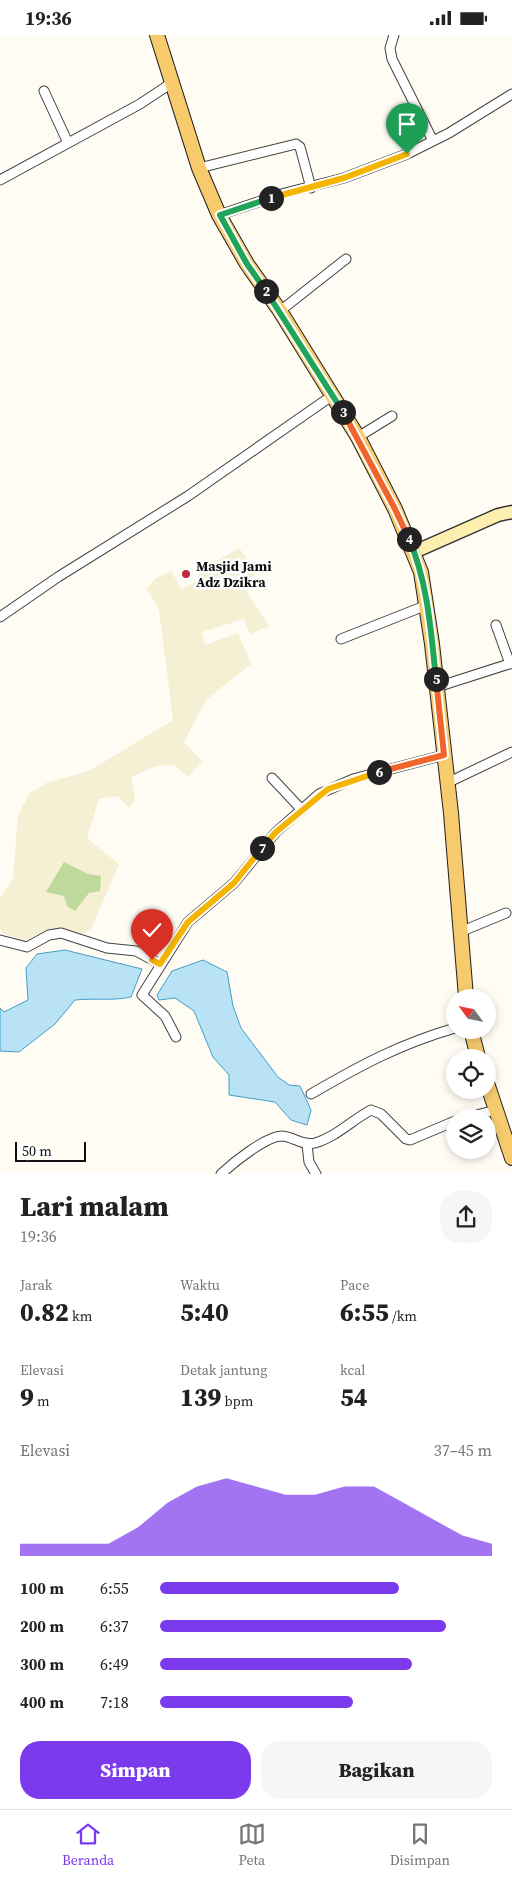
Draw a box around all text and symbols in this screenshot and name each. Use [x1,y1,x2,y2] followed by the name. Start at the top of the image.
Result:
[25,5,72,31] text: 19:36
[386,103,428,154] pin
[393,110,421,138] icon: arrive
[258,185,284,211] pin: 1
[268,188,275,208] text: 1
[254,279,278,303] pin: 2
[263,281,270,301] text: 2
[330,399,356,425] pin: 3
[340,402,347,422] text: 3
[396,527,422,551] pin: 4
[406,529,413,549] text: 4
[196,556,272,592] place label: Masjid Jami Adz Dzikra
[180,568,192,580] marker: Masjid Jami Adz Dzikra
[424,667,448,691] pin: 5
[433,669,440,689] text: 5
[366,759,392,785] pin: 6
[376,762,383,782] text: 6
[250,835,274,861] pin: 7
[259,838,266,858] text: 7
[131,909,173,960] pin
[138,916,166,944] icon: check
[446,989,496,1039] north arrow
[446,989,496,1159] map controls
[446,1049,496,1099] button: locate
[446,1109,496,1159] button: layers
[15,1139,86,1162] scale bar
[22,1141,52,1161] text: 50 m
[20,1187,169,1225] text: Lari malam
[440,1191,492,1243] button: share
[20,1225,57,1247] text: 19:36
[20,1275,52,1295] text: Jarak
[180,1275,220,1295] text: Waktu
[340,1275,369,1295] text: Pace
[20,1295,69,1329] text: 0.82
[180,1295,229,1329] text: 5:40
[340,1295,389,1329] text: 6:55
[69,1306,92,1326] text: km
[389,1306,417,1326] text: /km
[20,1360,64,1380] text: Elevasi
[180,1360,267,1380] text: Detak jantung
[340,1360,366,1380] text: kcal
[20,1380,34,1414] text: 9
[180,1380,221,1414] text: 139
[340,1380,368,1414] text: 54
[34,1391,50,1411] text: m
[221,1391,253,1411] text: bpm
[20,1439,70,1461] text: Elevasi
[434,1439,492,1461] text: 37–45 m
[20,1577,64,1599] text: 100 m
[100,1577,129,1599] text: 6:55
[20,1615,64,1637] text: 200 m
[100,1615,129,1637] text: 6:37
[20,1653,64,1675] text: 300 m
[100,1653,129,1675] text: 6:49
[20,1691,64,1713] text: 400 m
[100,1691,129,1713] text: 7:18
[20,1741,251,1799] button: Simpan
[261,1741,492,1799] button: Bagikan
[62,1820,114,1870] tab: Beranda
[238,1820,266,1870] tab: Peta
[390,1820,450,1870] tab: Disimpan

